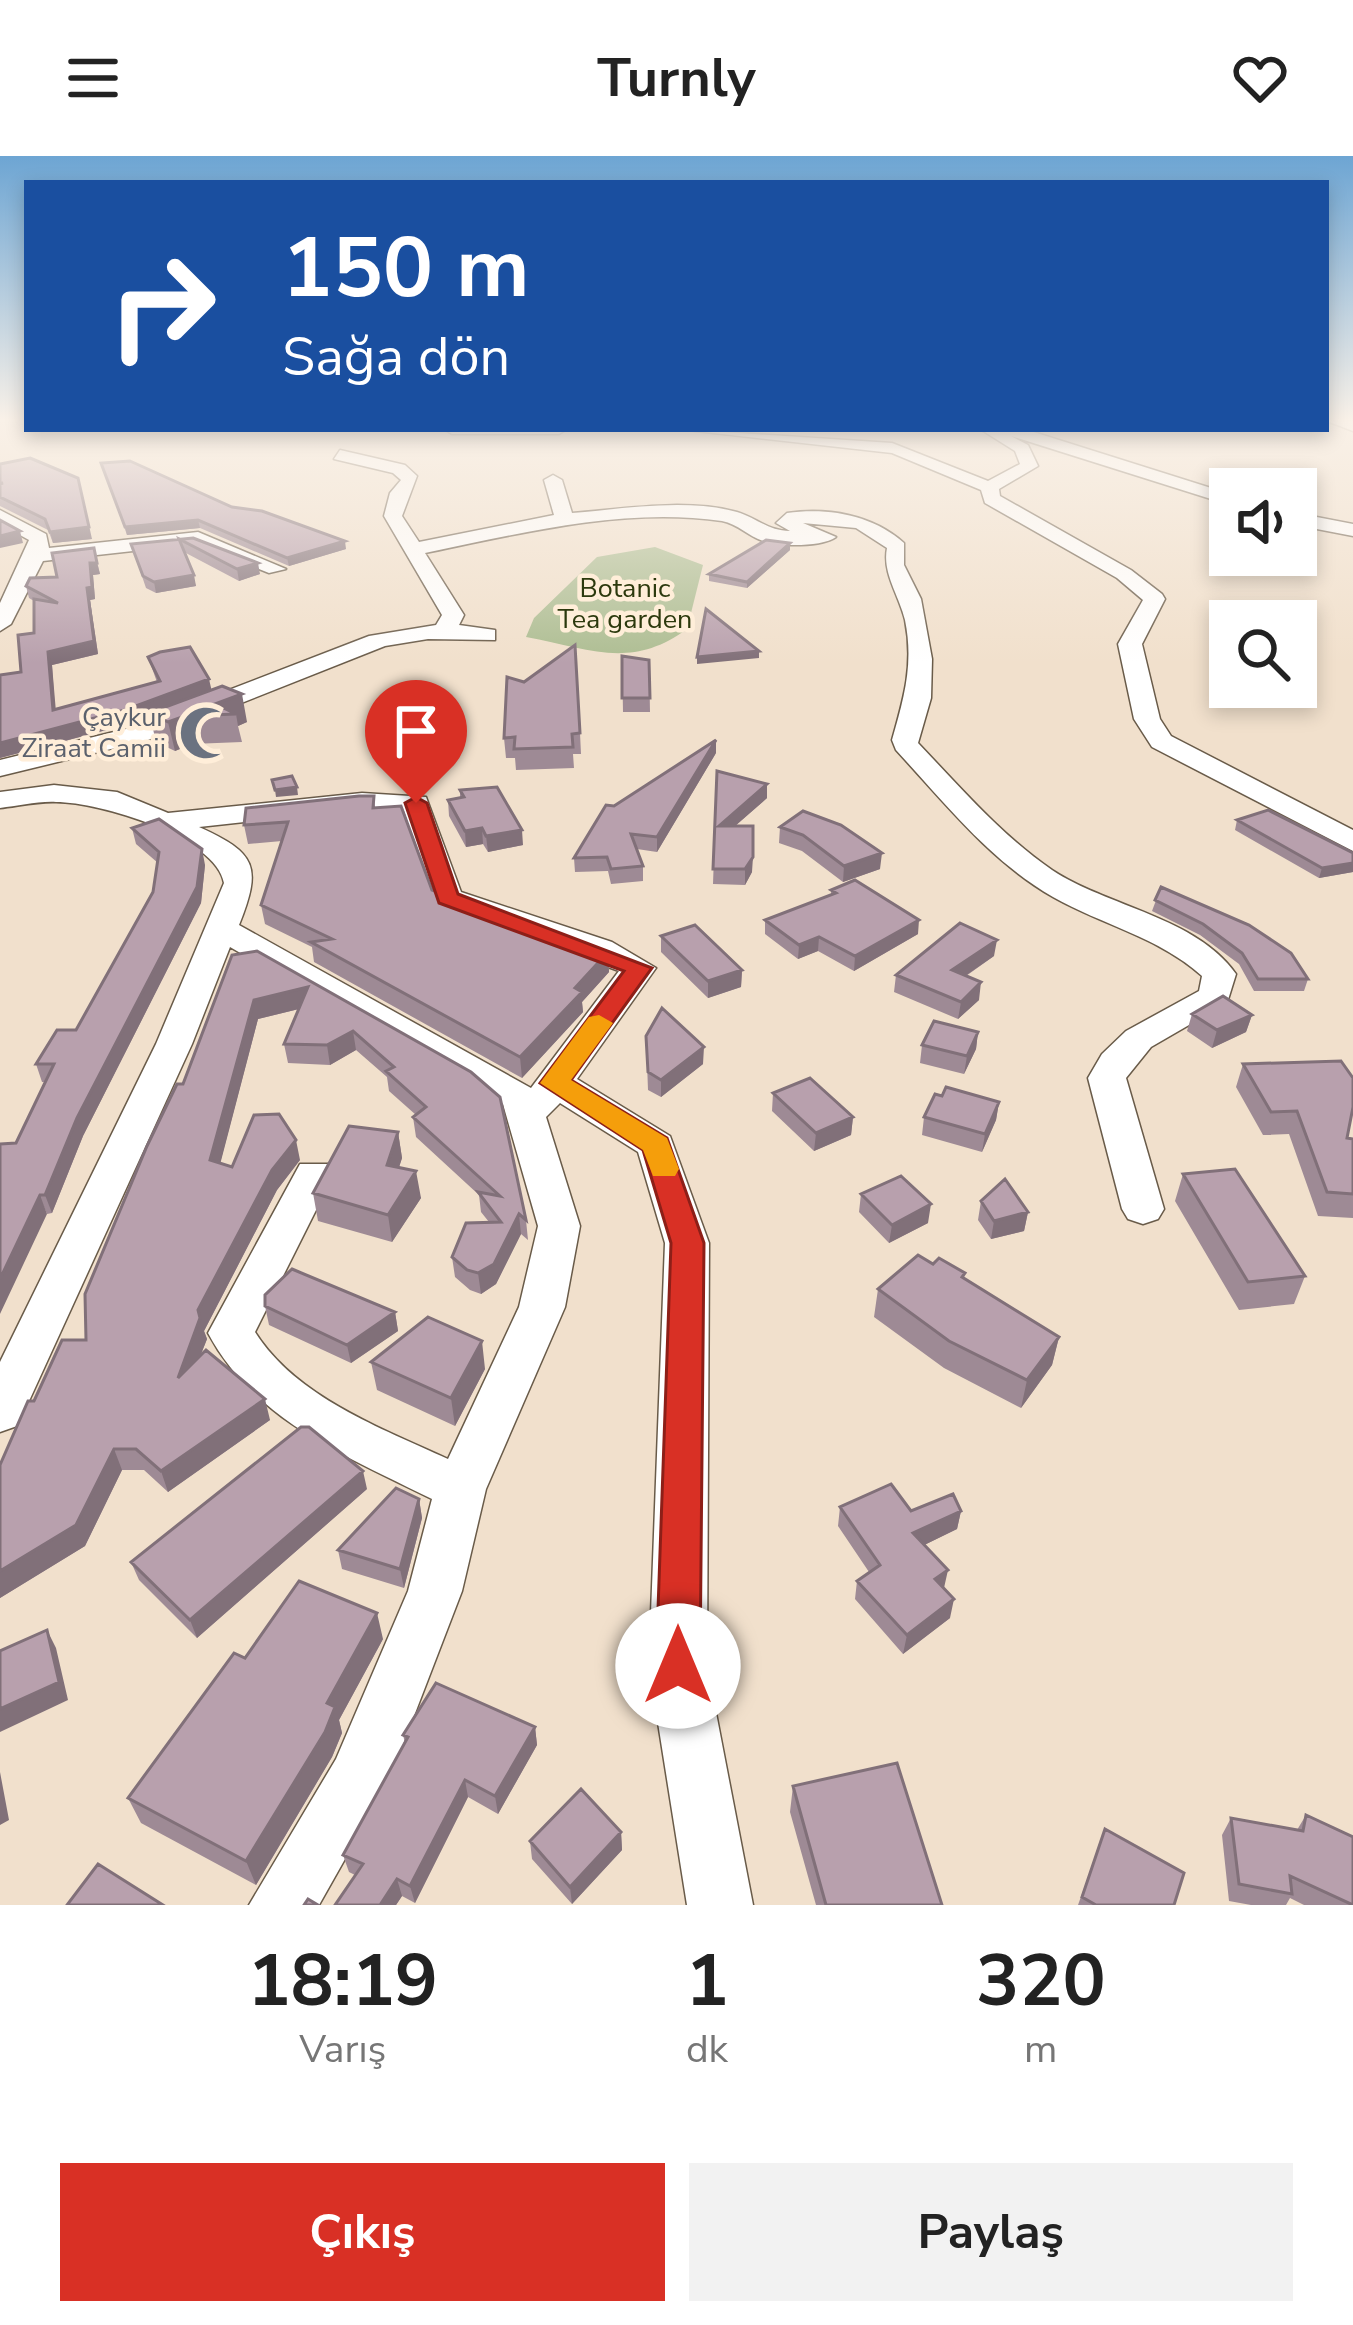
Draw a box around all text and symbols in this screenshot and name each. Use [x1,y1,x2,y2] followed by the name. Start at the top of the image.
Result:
[597,41,756,115] text: Turnly
[60,45,126,111] icon: menu
[1227,45,1293,111] icon: heart
[282,211,530,326] text: 150 m
[84,228,240,384] icon: right
[282,320,510,394] text: Sağa dön
[1209,468,1317,708] map controls
[1209,468,1317,576] button: sound
[558,570,692,638] park label: Botanic Tea garden
[1209,600,1317,708] button: search
[365,680,467,803] pin
[383,698,449,764] icon: arrive
[21,699,166,767] place label: Çaykur Ziraat Camii
[177,704,235,762] mosque icon: Çaykur Ziraat Camii
[615,1603,741,1729] position arrow
[247,1932,438,2030] text: 18:19
[685,1932,729,2030] text: 1
[976,1932,1106,2030] text: 320
[299,2023,386,2076] text: Varış
[686,2023,728,2076] text: dk
[1024,2023,1057,2076] text: m
[60,2163,665,2301] button: Çıkış
[689,2163,1293,2301] button: Paylaş

